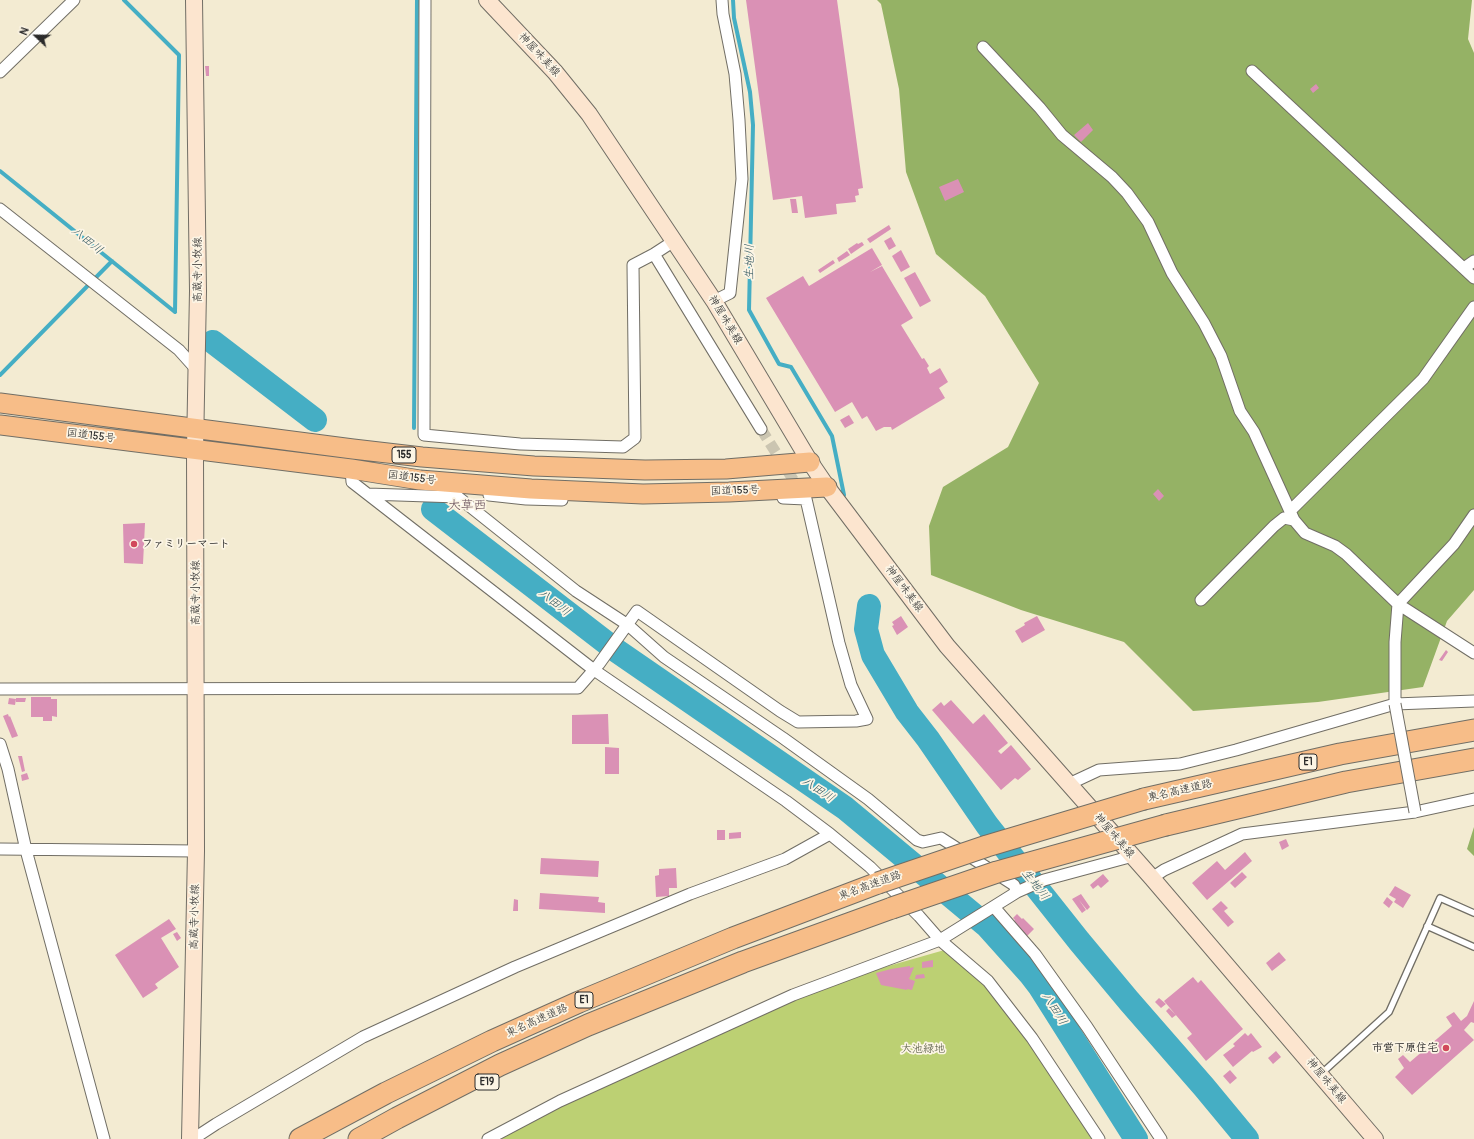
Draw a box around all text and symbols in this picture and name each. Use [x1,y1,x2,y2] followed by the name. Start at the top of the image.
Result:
[16,16,56,56] north arrow
[17,25,32,37] text: N
[515,30,563,80] street label: 神屋味美線
[68,224,106,258] water label: 八田川
[191,237,205,303] street label: 高蔵寺小牧線
[742,244,758,280] water label: 生地川
[705,293,745,347] street label: 神屋味美線
[66,426,116,446] street label: 国道155号
[392,447,416,463] road number: 155
[387,468,437,488] street label: 国道155号
[710,484,760,498] street label: 国道155号
[448,498,486,514] district label: 大草西
[142,537,230,551] place label: ファミリーマート
[129,539,139,549] marker: ファミリーマート
[189,560,203,626] street label: 高蔵寺小牧線
[882,563,926,615] street label: 神屋味美線
[535,586,573,620] water label: 八田川
[1299,754,1317,770] road number: E1
[799,774,837,806] water label: 八田川
[1146,777,1214,805] street label: 東名高速道路
[1091,811,1137,861] street label: 神屋味美線
[1018,866,1052,904] water label: 生地川
[837,869,903,903] street label: 東名高速道路
[188,884,202,950] street label: 高蔵寺小牧線
[1038,990,1070,1028] water label: 八田川
[575,992,593,1008] road number: E1
[504,1002,570,1040] street label: 東名高速道路
[1372,1041,1438,1055] place label: 市営下原住宅
[901,1042,945,1056] park label: 大池緑地
[1441,1043,1451,1053] marker: 市営下原住宅
[1303,1056,1349,1106] street label: 神屋味美線
[475,1074,499,1090] road number: E19

